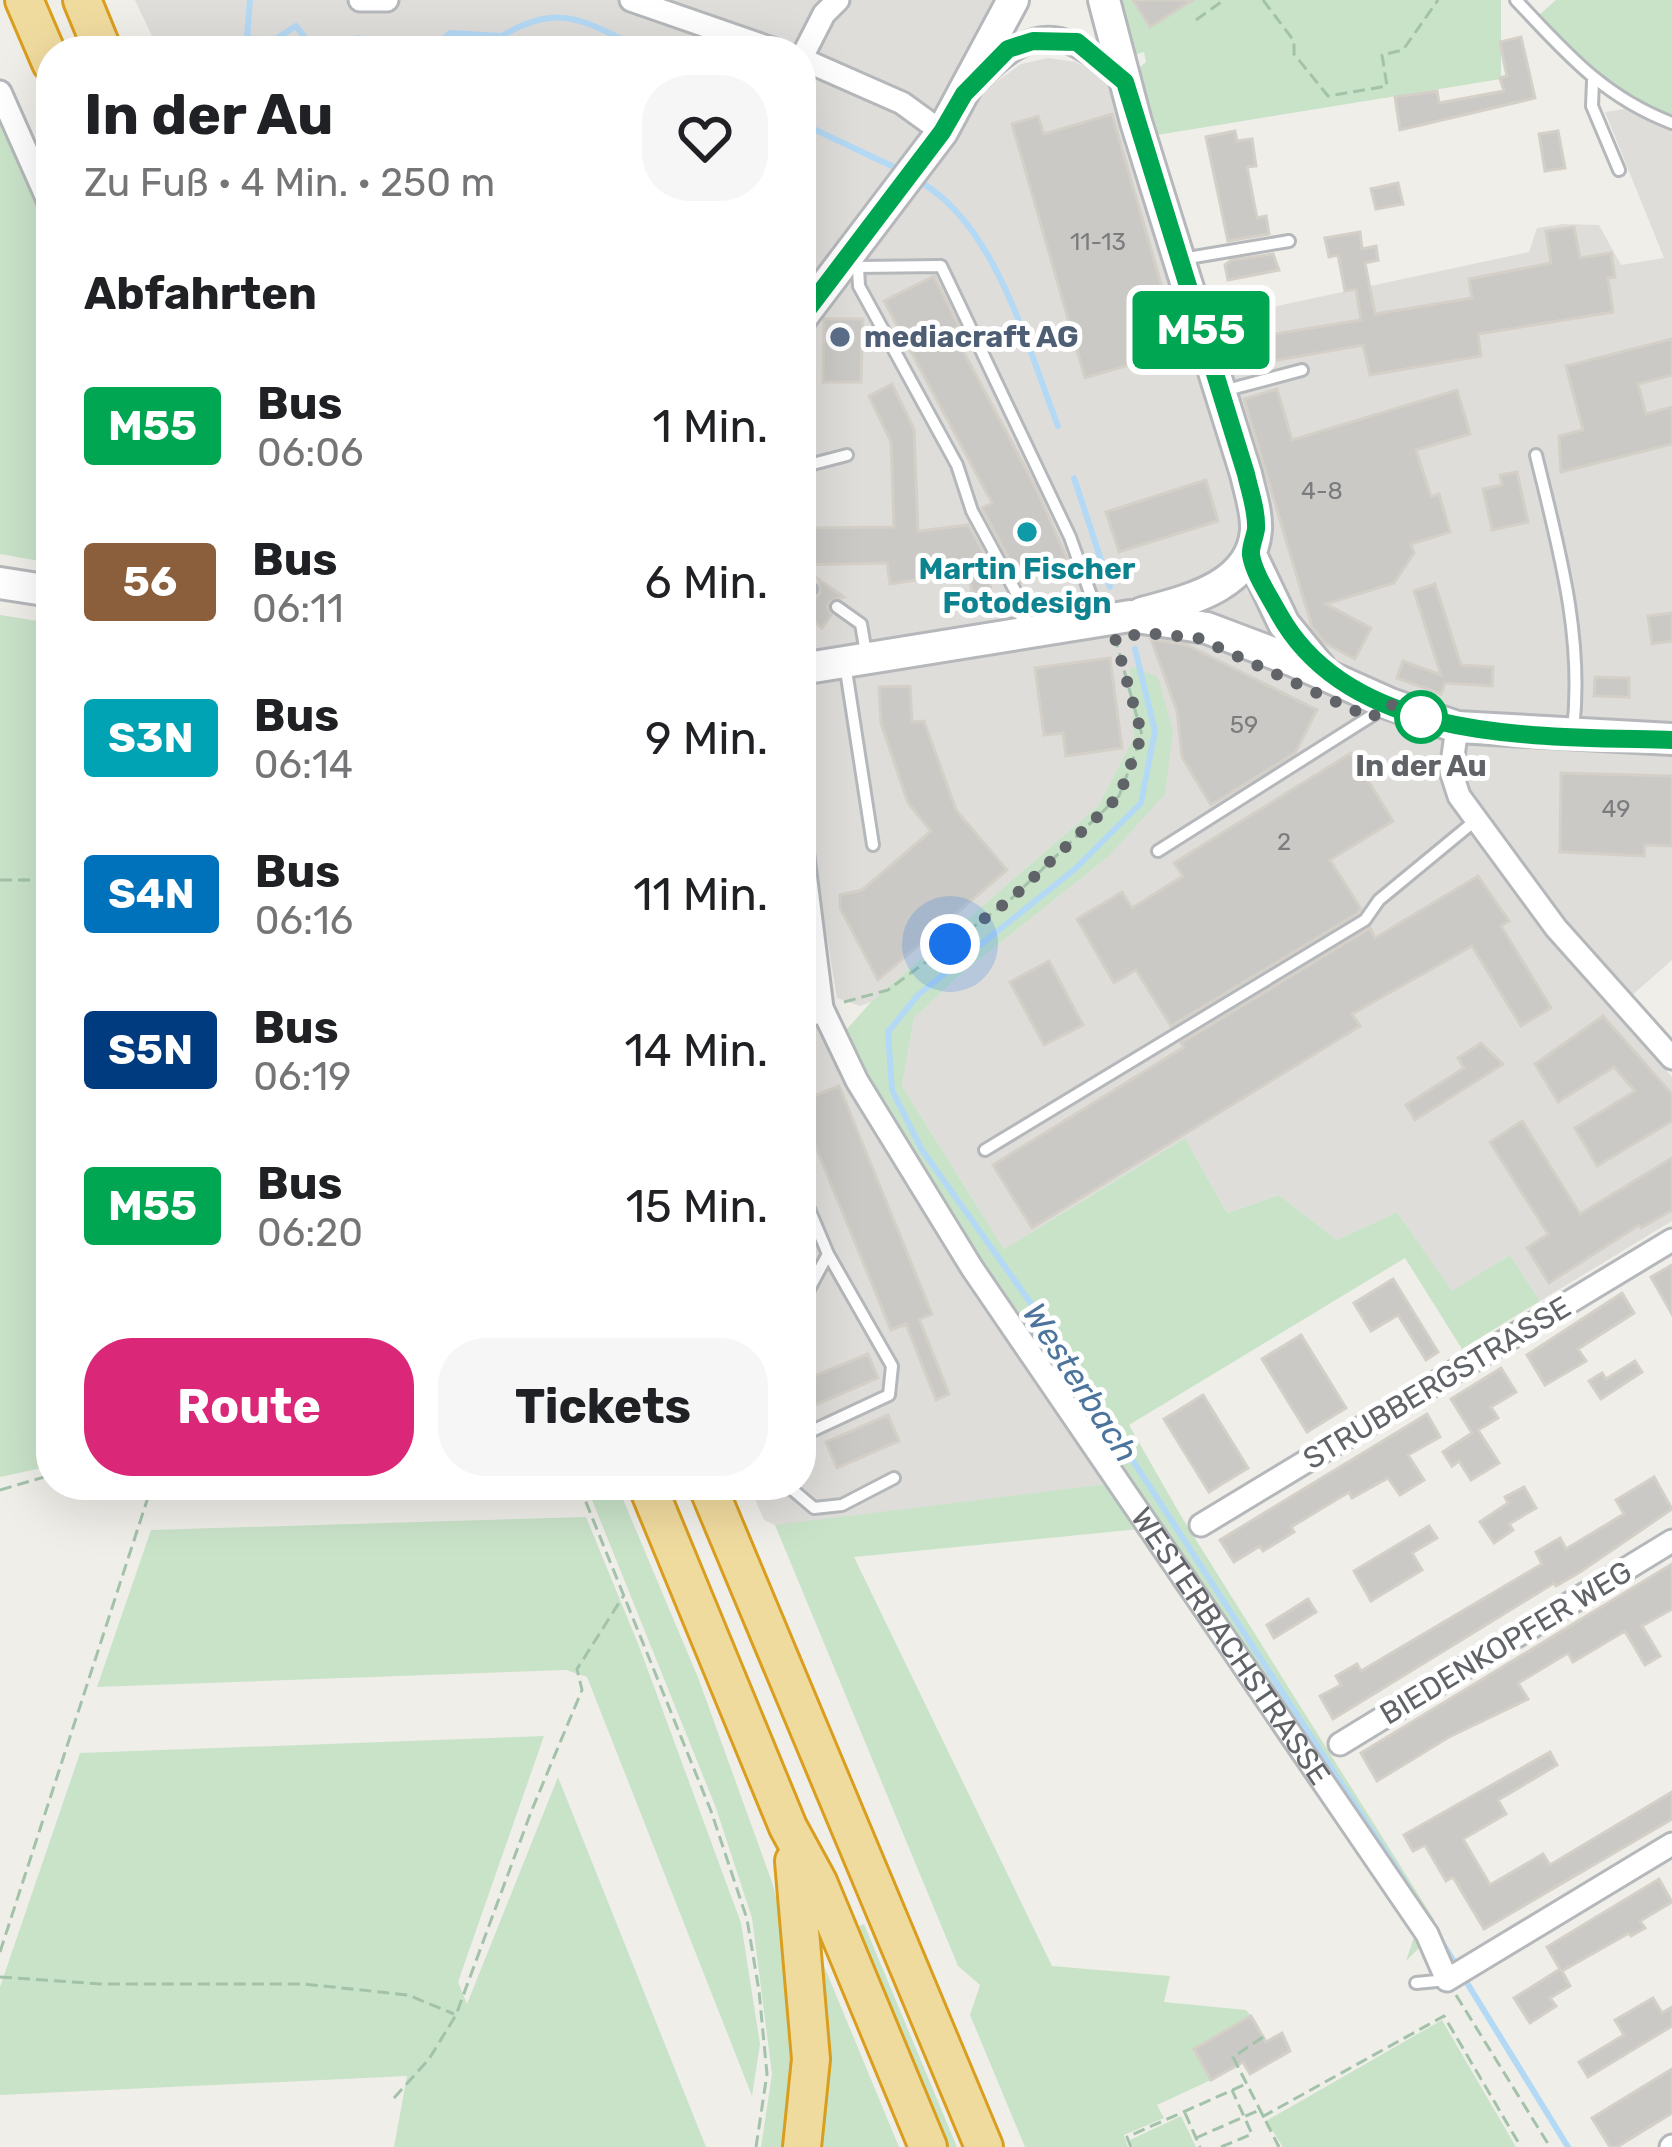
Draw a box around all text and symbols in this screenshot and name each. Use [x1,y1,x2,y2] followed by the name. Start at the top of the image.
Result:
[642,75,768,201] button: heart
[84,81,334,148] text: In der Au
[84,160,495,206] text: Zu Fuß · 4 Min. · 250 m
[1070,228,1126,256] house number: 11-13
[84,267,317,320] text: Abfahrten
[1132,291,1270,369] line badge: M55
[1156,305,1246,355] text: M55
[864,319,1079,355] place label: mediacraft AG
[827,324,853,350] marker: mediacraft AG
[257,377,342,430] text: Bus
[652,400,768,453] text: 1 Min.
[108,401,197,451] text: M55
[257,430,364,476] text: 06:06
[1301,477,1343,505] house number: 4-8
[1014,519,1040,545] marker: Martin Fischer Fotodesign
[252,533,337,586] text: Bus
[919,551,1136,621] place label: Martin Fischer Fotodesign
[645,556,768,609] text: 6 Min.
[123,557,177,607] text: 56
[252,586,344,632] text: 06:11
[254,689,339,742] text: Bus
[1396,692,1446,742] marker: In der Au
[1230,711,1258,739] house number: 59
[645,712,768,765] text: 9 Min.
[108,713,194,763] text: S3N
[254,742,353,788] text: 06:14
[1355,748,1487,784] place label: In der Au
[1602,795,1630,823] house number: 49
[1277,828,1291,856] house number: 2
[255,845,340,898] text: Bus
[633,868,768,921] text: 11 Min.
[108,869,195,919] text: S4N
[255,898,353,944] text: 06:16
[920,914,980,974] your location
[253,1001,339,1054] text: Bus
[625,1024,768,1077] text: 14 Min.
[108,1025,193,1075] text: S5N
[253,1054,351,1100] text: 06:19
[257,1157,342,1210] text: Bus
[626,1180,768,1233] text: 15 Min.
[108,1181,197,1231] text: M55
[257,1210,363,1256] text: 06:20
[1297,1289,1577,1477] street label: STRUBBERGSTRASSE
[1015,1295,1146,1469] water label: Westerbach
[84,1338,414,1476] button: Route
[438,1338,768,1476] button: Tickets
[1123,1501,1338,1792] street label: WESTERBACHSTRASSE
[1374,1554,1638,1732] street label: BIEDENKOPFER WEG

